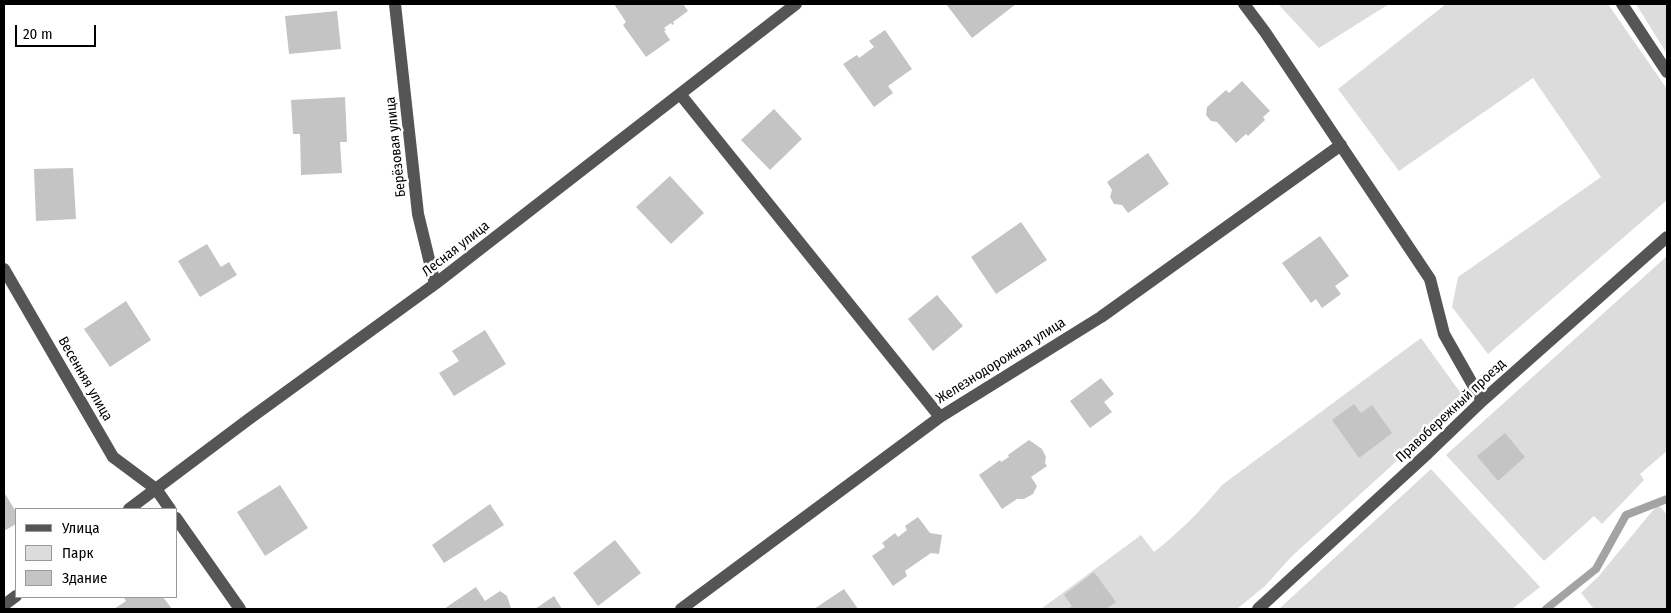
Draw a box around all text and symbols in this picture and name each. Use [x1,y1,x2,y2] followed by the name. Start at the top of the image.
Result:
[18,15,99,47] scale bar
[23,25,53,43] text: 20 m
[382,96,410,198] street label: Берёзовая улица
[419,218,493,280] street label: Лесная улица
[933,314,1069,408] street label: Железнодорожная улица
[54,334,116,424] street label: Весенняя улица
[1393,356,1509,466] street label: Правобережный проезд
[15,508,178,598] legend
[62,519,100,537] text: Улица
[62,544,93,562] text: Парк
[62,569,108,587] text: Здание

